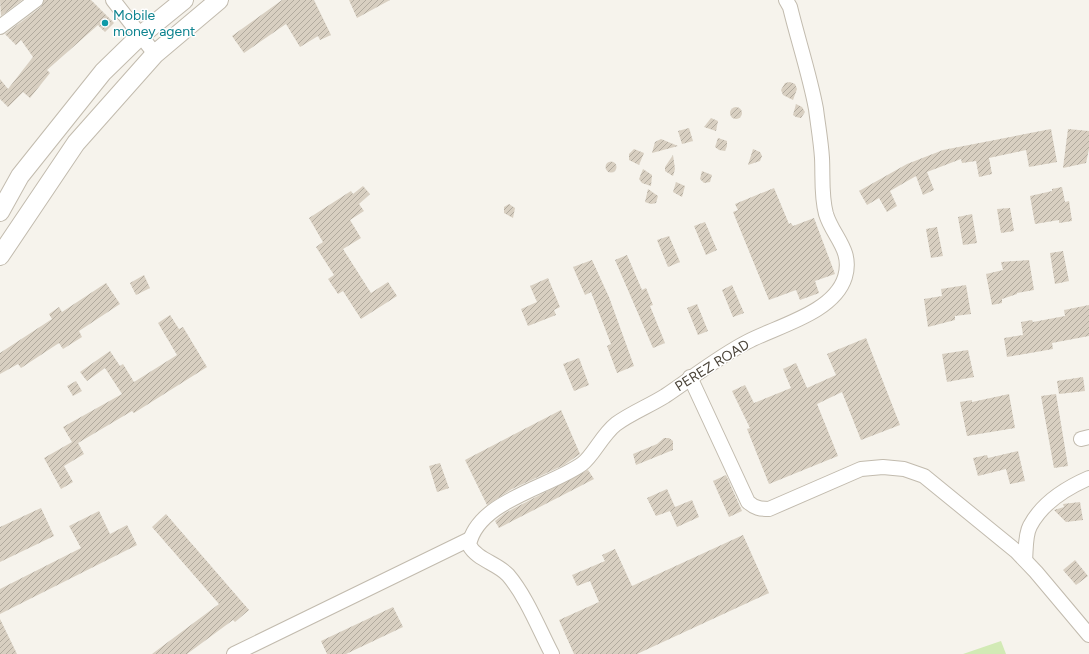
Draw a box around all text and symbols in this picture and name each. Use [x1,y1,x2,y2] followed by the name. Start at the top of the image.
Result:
[113,7,195,40] place label: Mobile money agent
[100,18,110,28] marker: Mobile money agent
[672,336,753,395] street label: PEREZ ROAD

